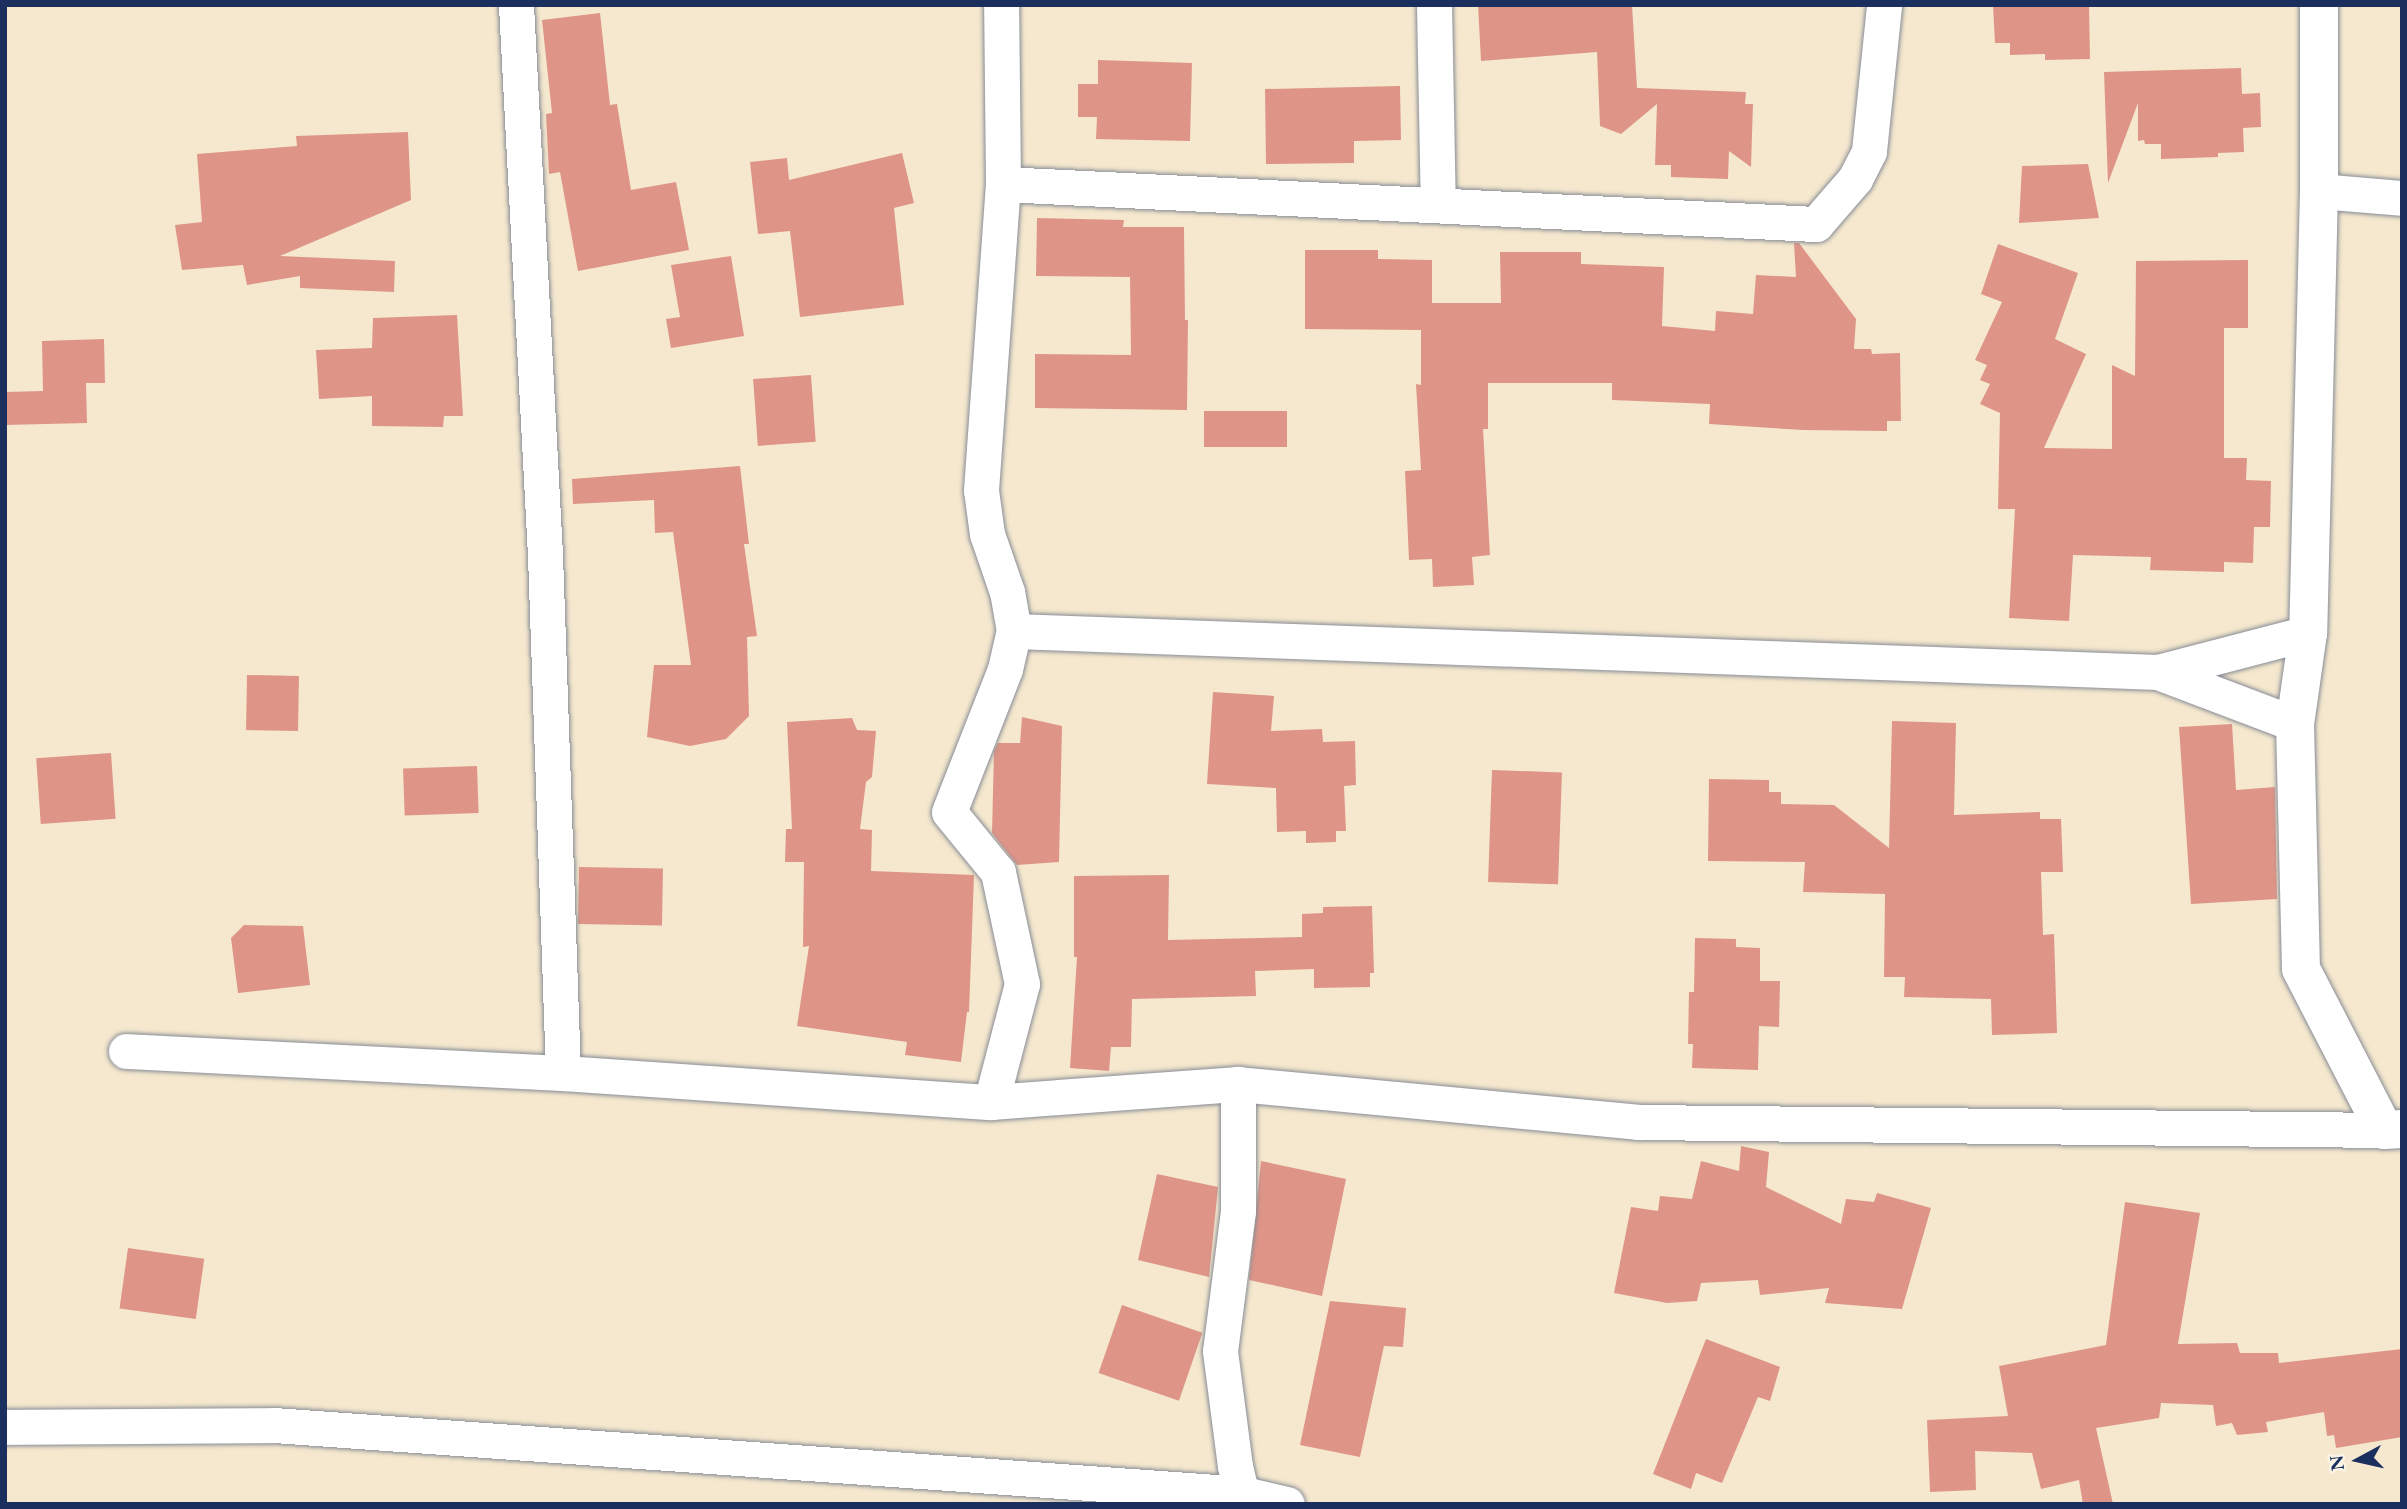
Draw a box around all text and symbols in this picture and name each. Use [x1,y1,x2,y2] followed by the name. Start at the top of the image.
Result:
[2323,1425,2393,1495] north arrow
[2323,1454,2350,1472] text: N

